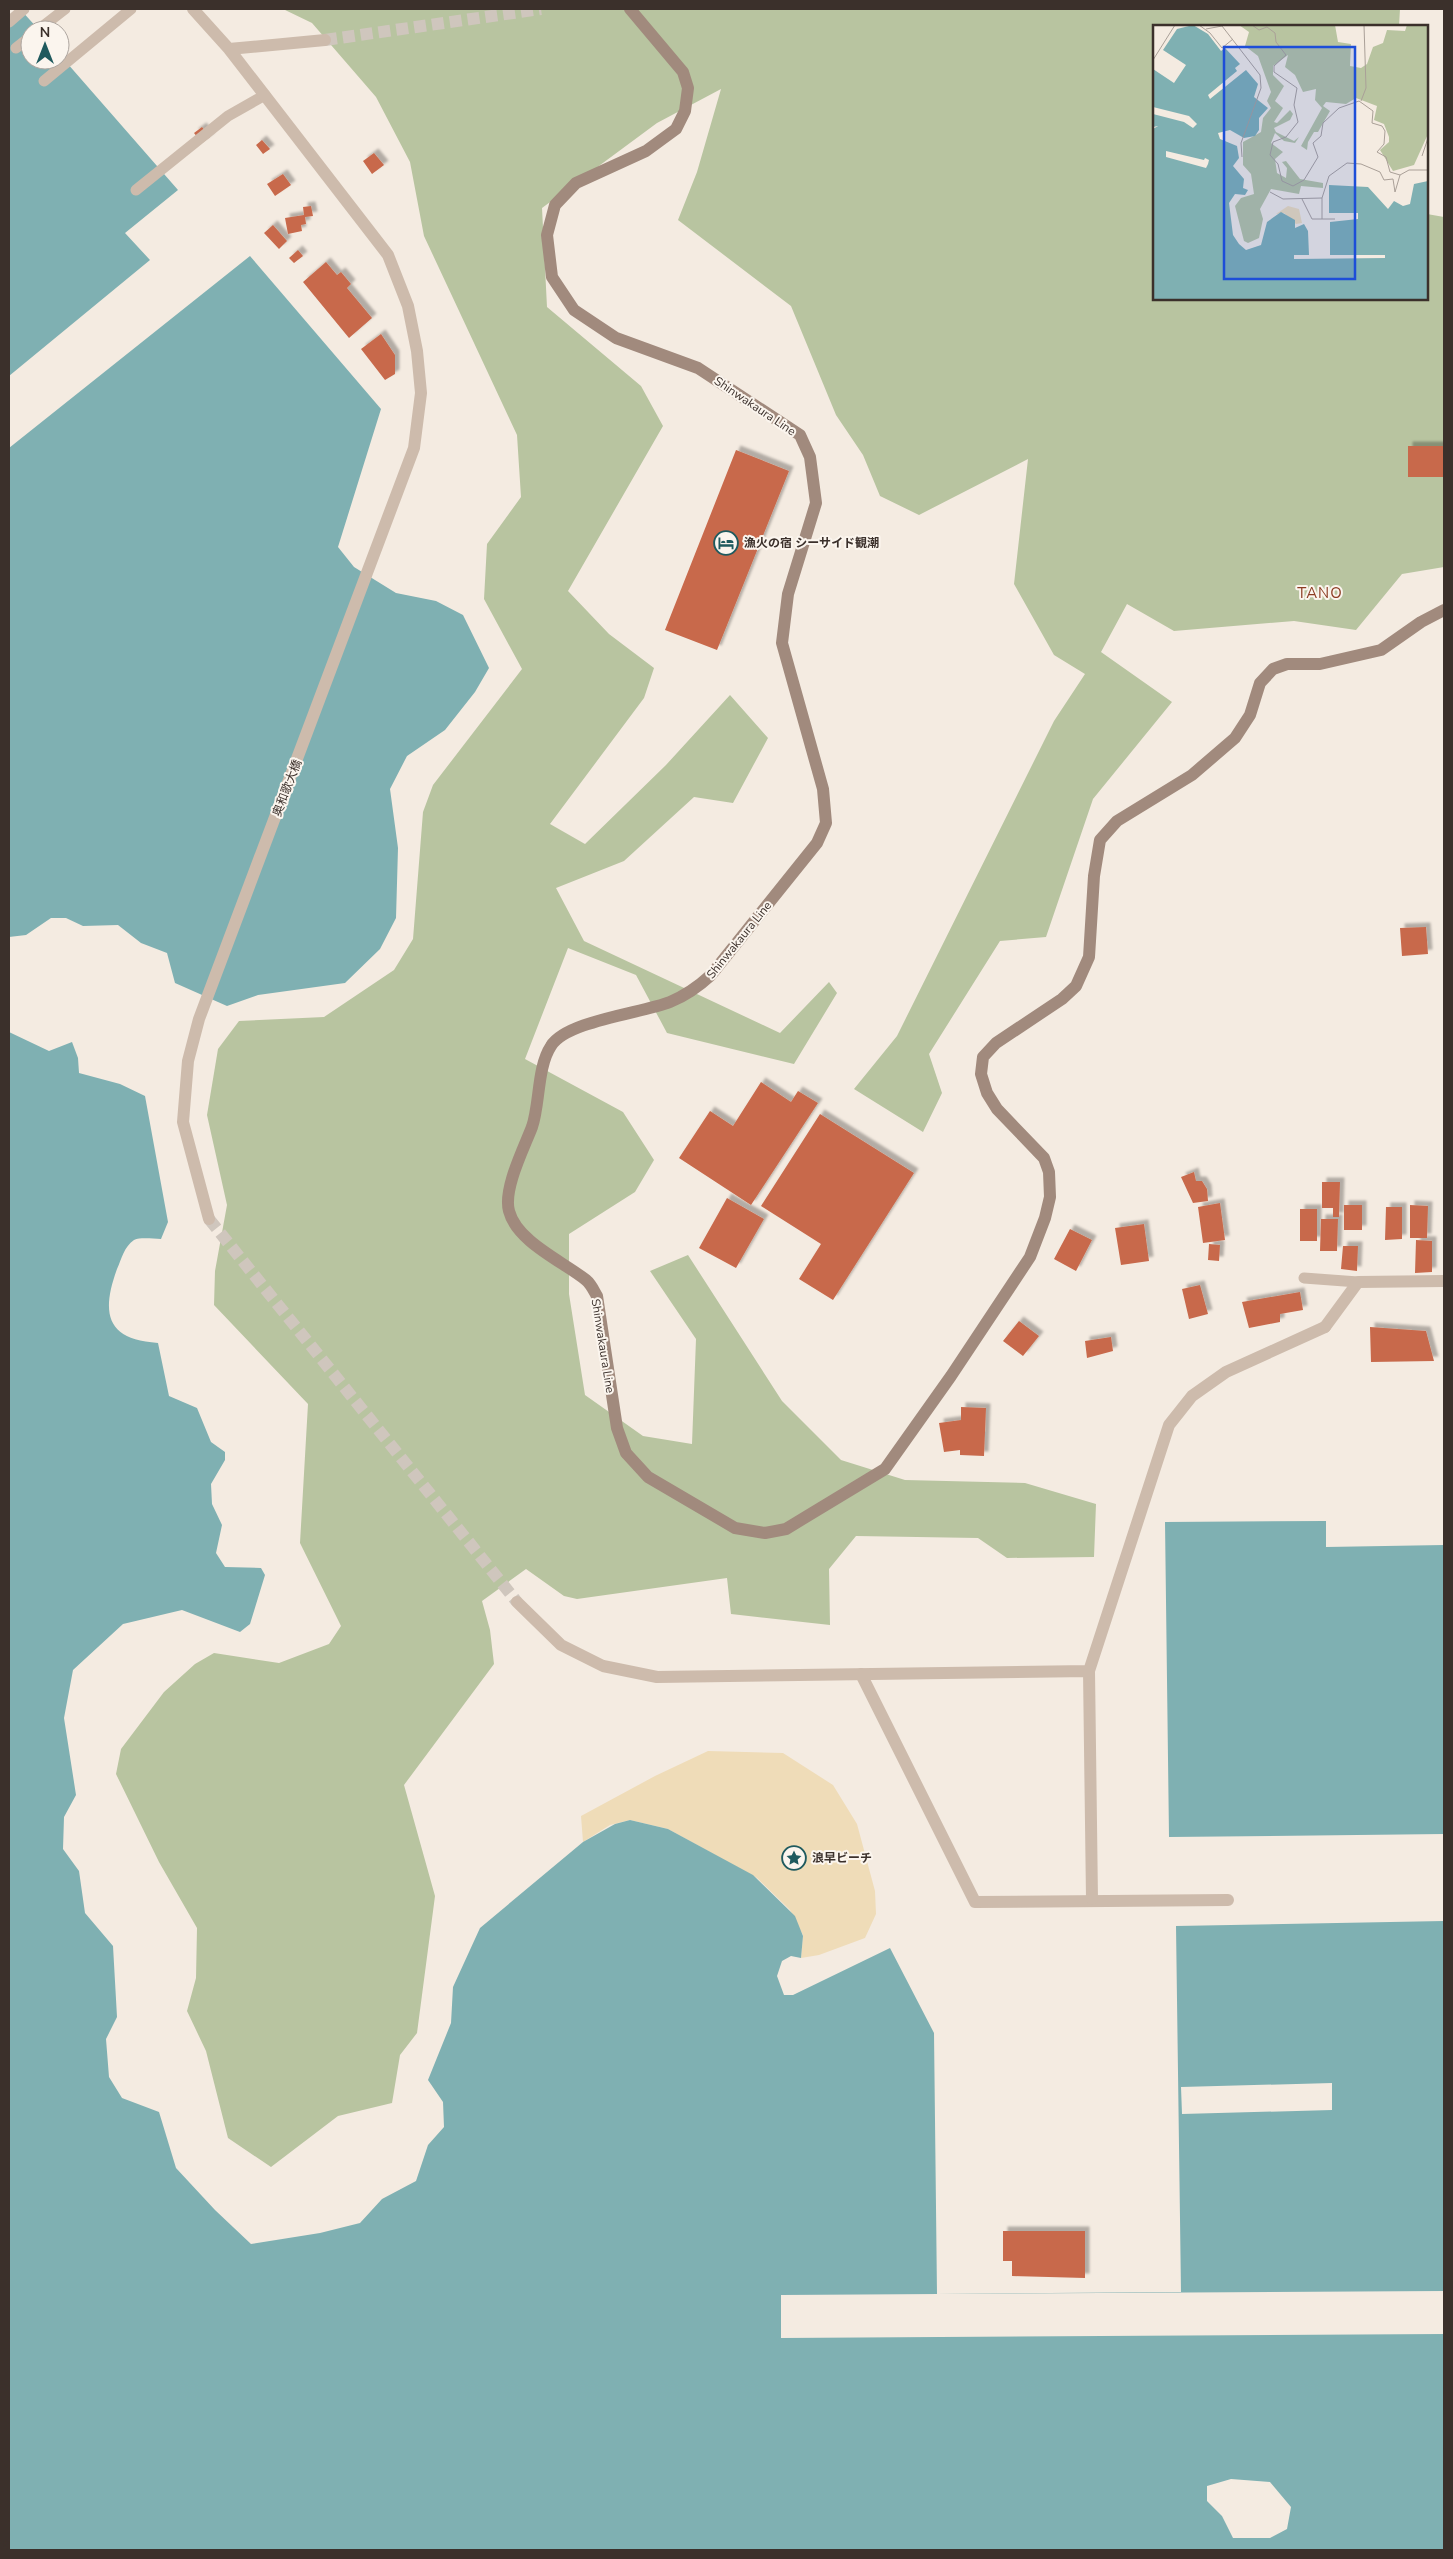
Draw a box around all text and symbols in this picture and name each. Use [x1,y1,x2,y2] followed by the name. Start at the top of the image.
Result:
[20,20,70,70] north arrow
[40,23,50,42] text: N
[1153,25,1428,300] inset map
[711,373,799,439] street label: Shinwakaura Line
[713,530,739,556] hotel icon: 漁火の宿 シーサイド観潮
[744,535,879,551] place label: 漁火の宿 シーサイド観潮
[1297,583,1343,603] district label: TANO
[269,757,305,819] street label: 奥和歌大橋
[703,898,775,982] street label: Shinwakaura Line
[588,1298,618,1394] street label: Shinwakaura Line
[781,1845,807,1871] place icon: 浪早ビーチ
[812,1850,872,1866] place label: 浪早ビーチ

